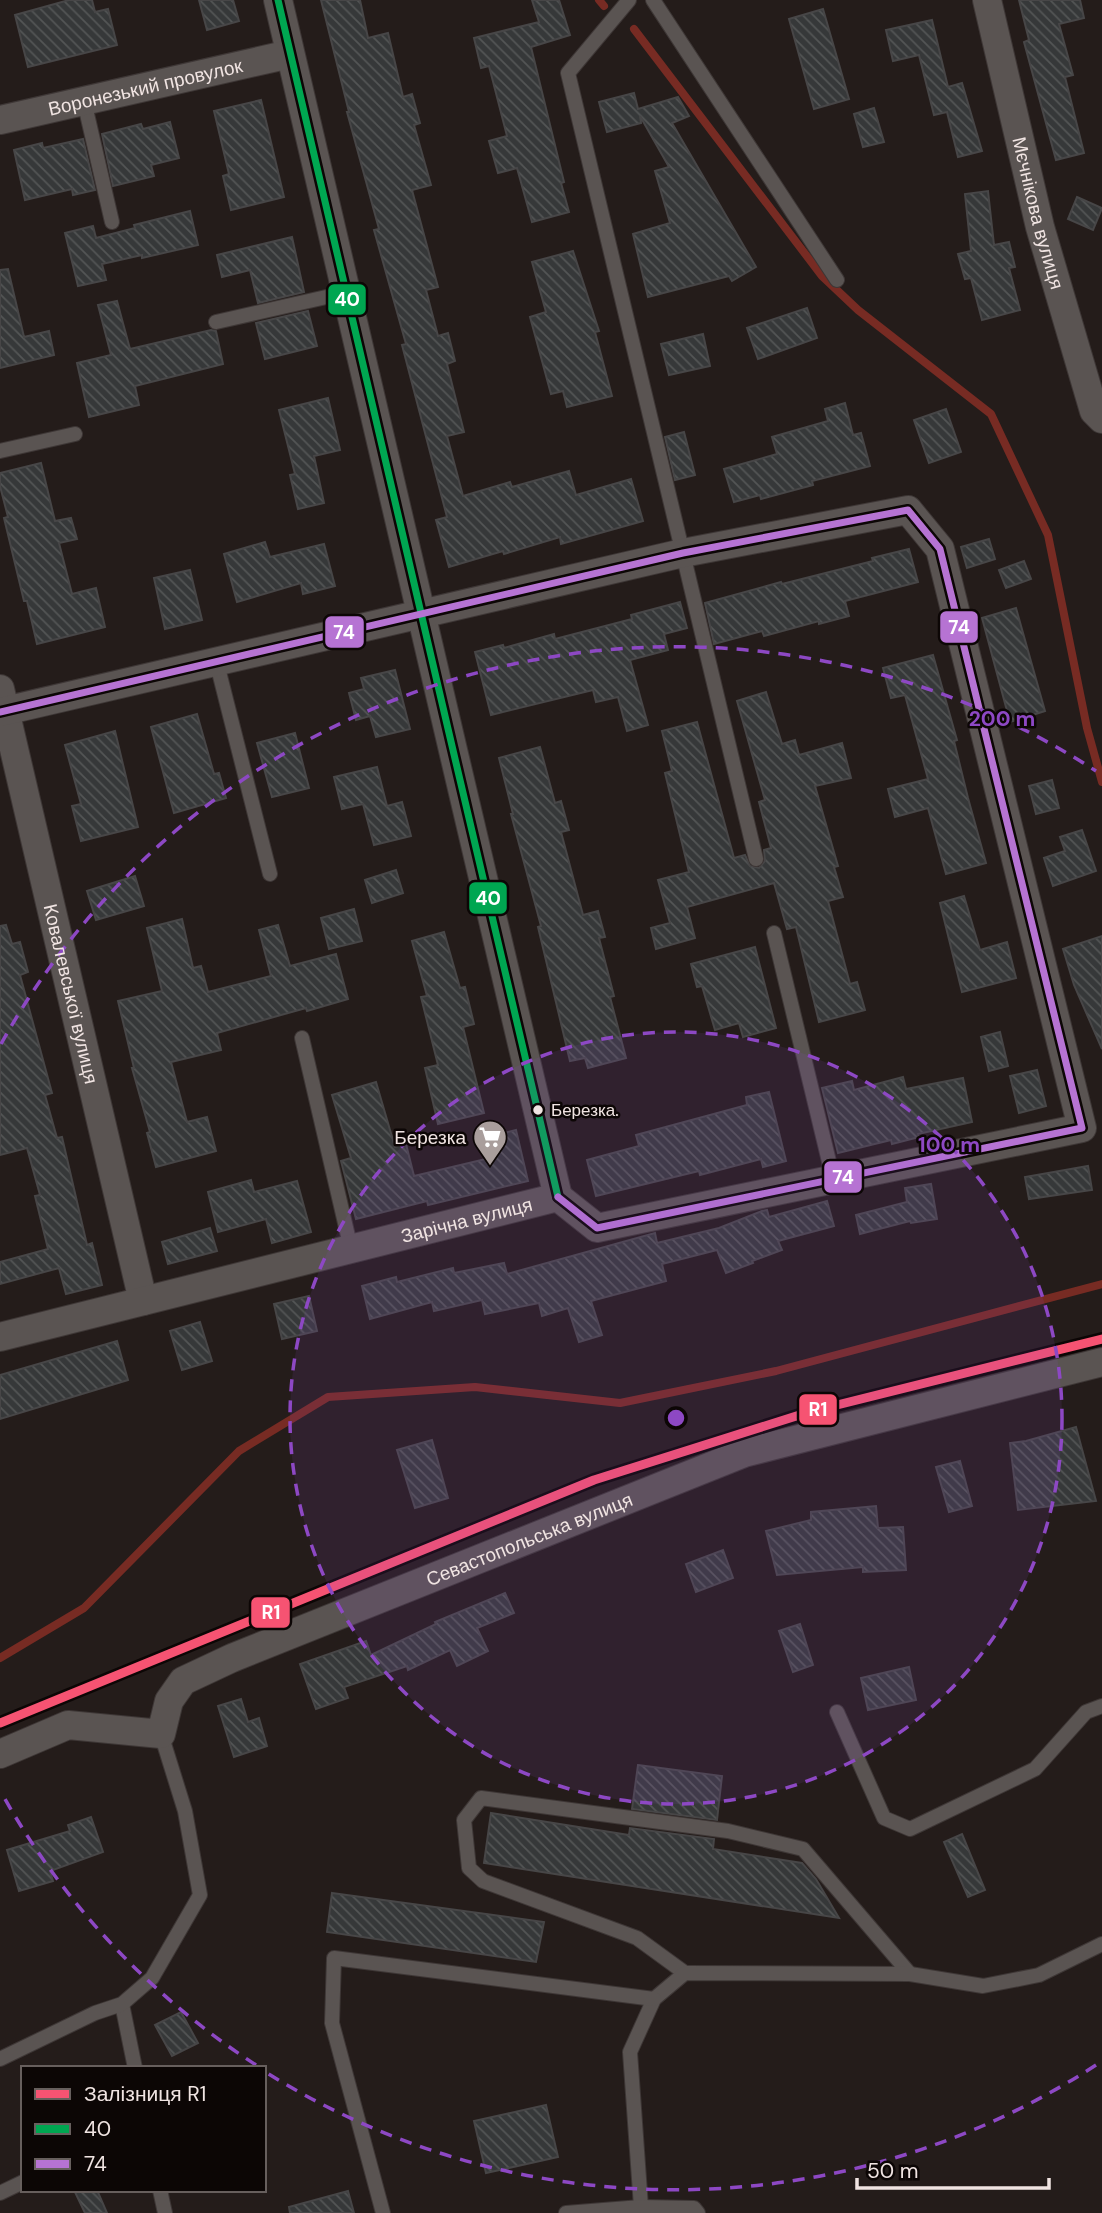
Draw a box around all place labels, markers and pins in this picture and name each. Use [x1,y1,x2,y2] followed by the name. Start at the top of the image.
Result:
[551,1099,619,1121] place label: Березка.
[531,1103,545,1117] marker: Березка.
[471,1118,509,1167] supermarket icon: Березка
[394,1125,466,1150] place label: Березка
[664,1406,688,1430] centre of rings

